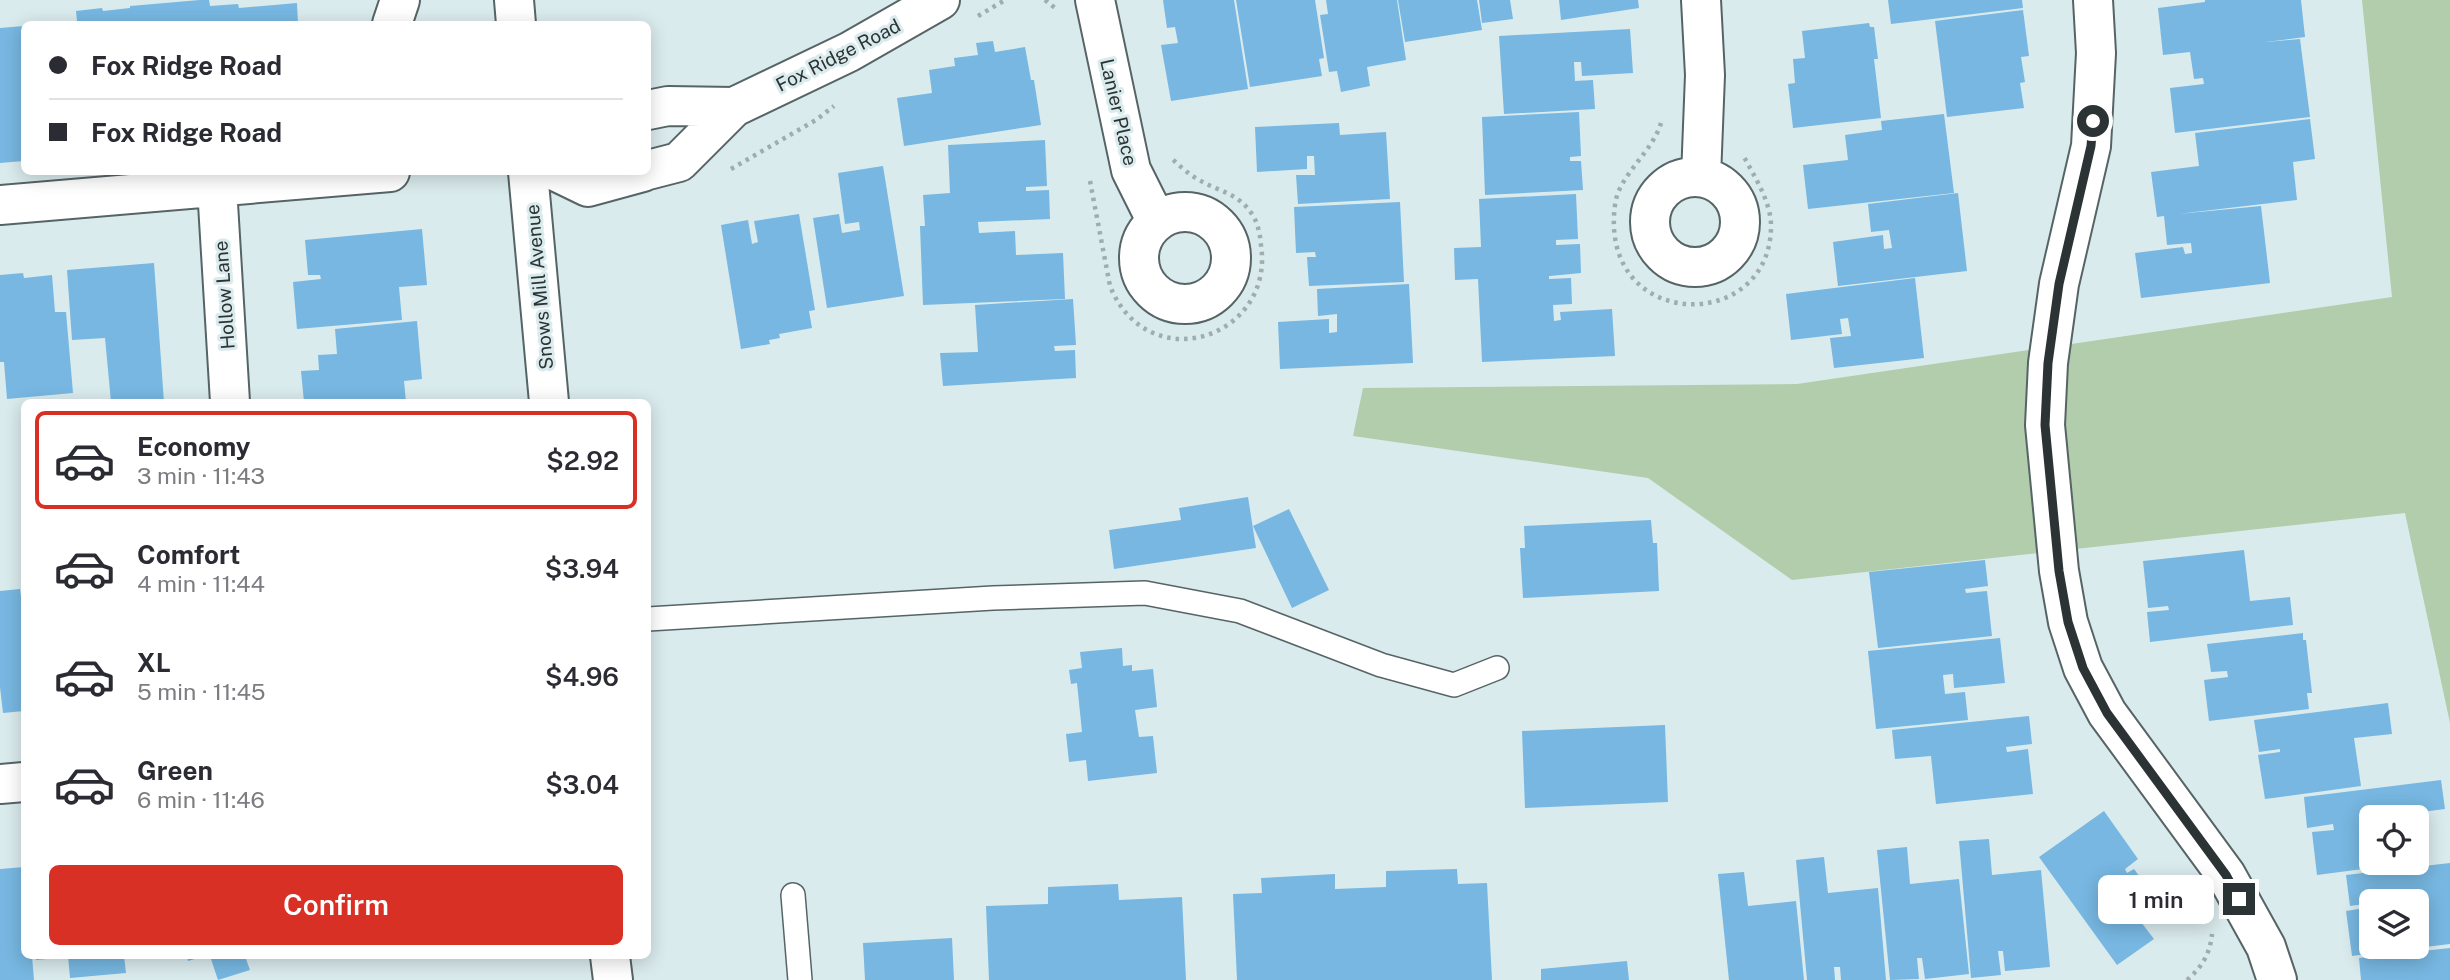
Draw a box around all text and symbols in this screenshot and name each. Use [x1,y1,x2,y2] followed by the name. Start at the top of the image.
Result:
[772,14,904,96] street label: Fox Ridge Road
[91,50,282,81] text: Fox Ridge Road
[1096,56,1142,168] street label: Lanier Place
[2077,105,2109,137] route start
[91,117,282,148] text: Fox Ridge Road
[521,203,557,371] street label: Snows Mill Avenue
[209,240,239,350] street label: Hollow Lane
[53,429,116,492] icon: car
[137,431,250,462] text: Economy
[546,445,619,476] text: $2.92
[137,462,265,489] text: 3 min · 11:43
[53,537,116,600] icon: car
[137,539,240,570] text: Comfort
[545,553,619,584] text: $3.94
[137,570,265,597] text: 4 min · 11:44
[53,645,116,708] icon: car
[137,647,171,678] text: XL
[545,661,619,692] text: $4.96
[137,678,265,705] text: 5 min · 11:45
[53,753,116,816] icon: car
[137,755,213,786] text: Green
[545,769,619,800] text: $3.04
[137,786,265,813] text: 6 min · 11:46
[2359,805,2429,959] map controls
[2359,805,2429,875] button: locate
[49,865,623,945] button: Confirm
[2099,874,2214,923] callout: 1 min
[2223,883,2255,915] route end
[2129,886,2183,913] text: 1 min
[2359,889,2429,959] button: layers

